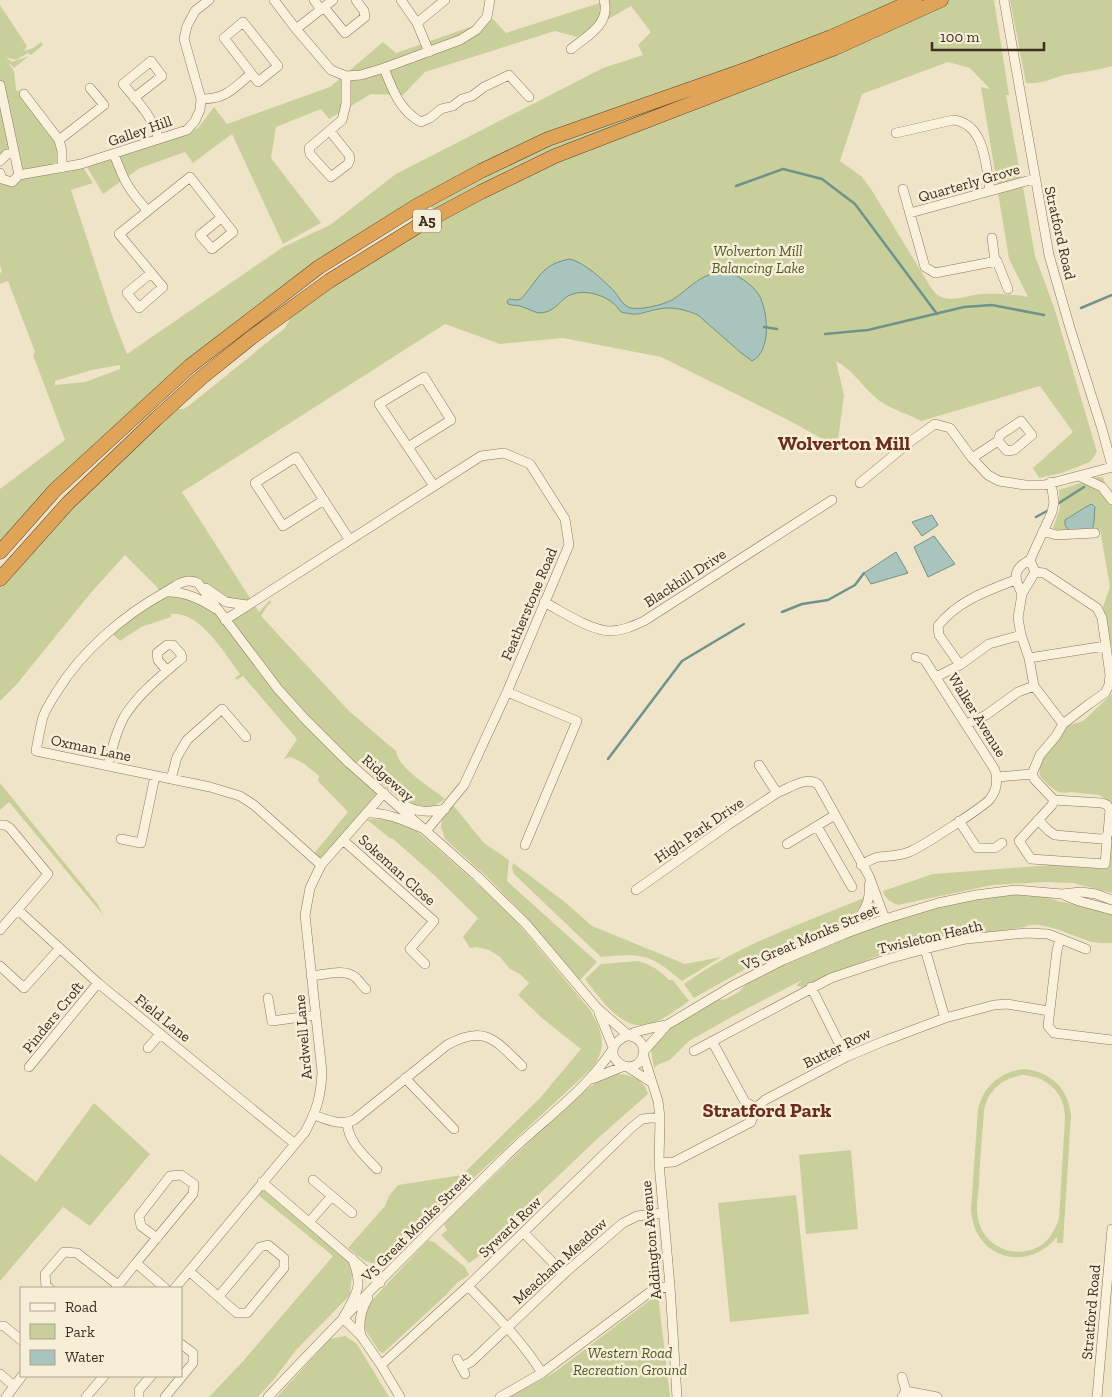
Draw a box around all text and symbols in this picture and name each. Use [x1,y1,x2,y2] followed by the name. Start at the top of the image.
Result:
[932,20,1044,52] scale bar
[940,28,979,46] text: 100 m
[106,112,174,150] street label: Galley Hill
[916,160,1022,206] street label: Quarterly Grove
[1041,185,1080,282] street label: Stratford Road
[413,210,441,232] road number: A5
[711,242,805,277] park label: Wolverton Mill Balancing Lake
[778,431,911,455] district label: Wolverton Mill
[497,544,561,663] street label: Featherstone Road
[641,545,729,611] street label: Blackhill Drive
[944,670,1010,760] street label: Walker Avenue
[49,731,133,765] street label: Oxman Lane
[358,751,418,806] street label: Ridgeway
[651,793,747,867] street label: High Park Drive
[355,831,439,909] street label: Sokeman Close
[738,900,881,974] street label: V5 Great Monks Street
[876,916,985,958] street label: Twisleton Heath
[19,977,88,1056] street label: Pinders Croft
[132,990,194,1046] street label: Field Lane
[290,994,316,1080] street label: Ardwell Lane
[800,1024,874,1072] street label: Butter Row
[703,1098,831,1122] district label: Stratford Park
[357,1168,475,1286] street label: V5 Great Monks Street
[637,1180,665,1300] street label: Addington Avenue
[475,1192,546,1261] street label: Syward Row
[509,1214,611,1308] street label: Meacham Meadow
[1078,1263,1104,1360] street label: Stratford Road
[20,1287,182,1377] legend
[65,1298,98,1316] text: Road
[65,1323,95,1341] text: Park
[573,1344,687,1379] park label: Western Road Recreation Ground
[65,1348,105,1366] text: Water

